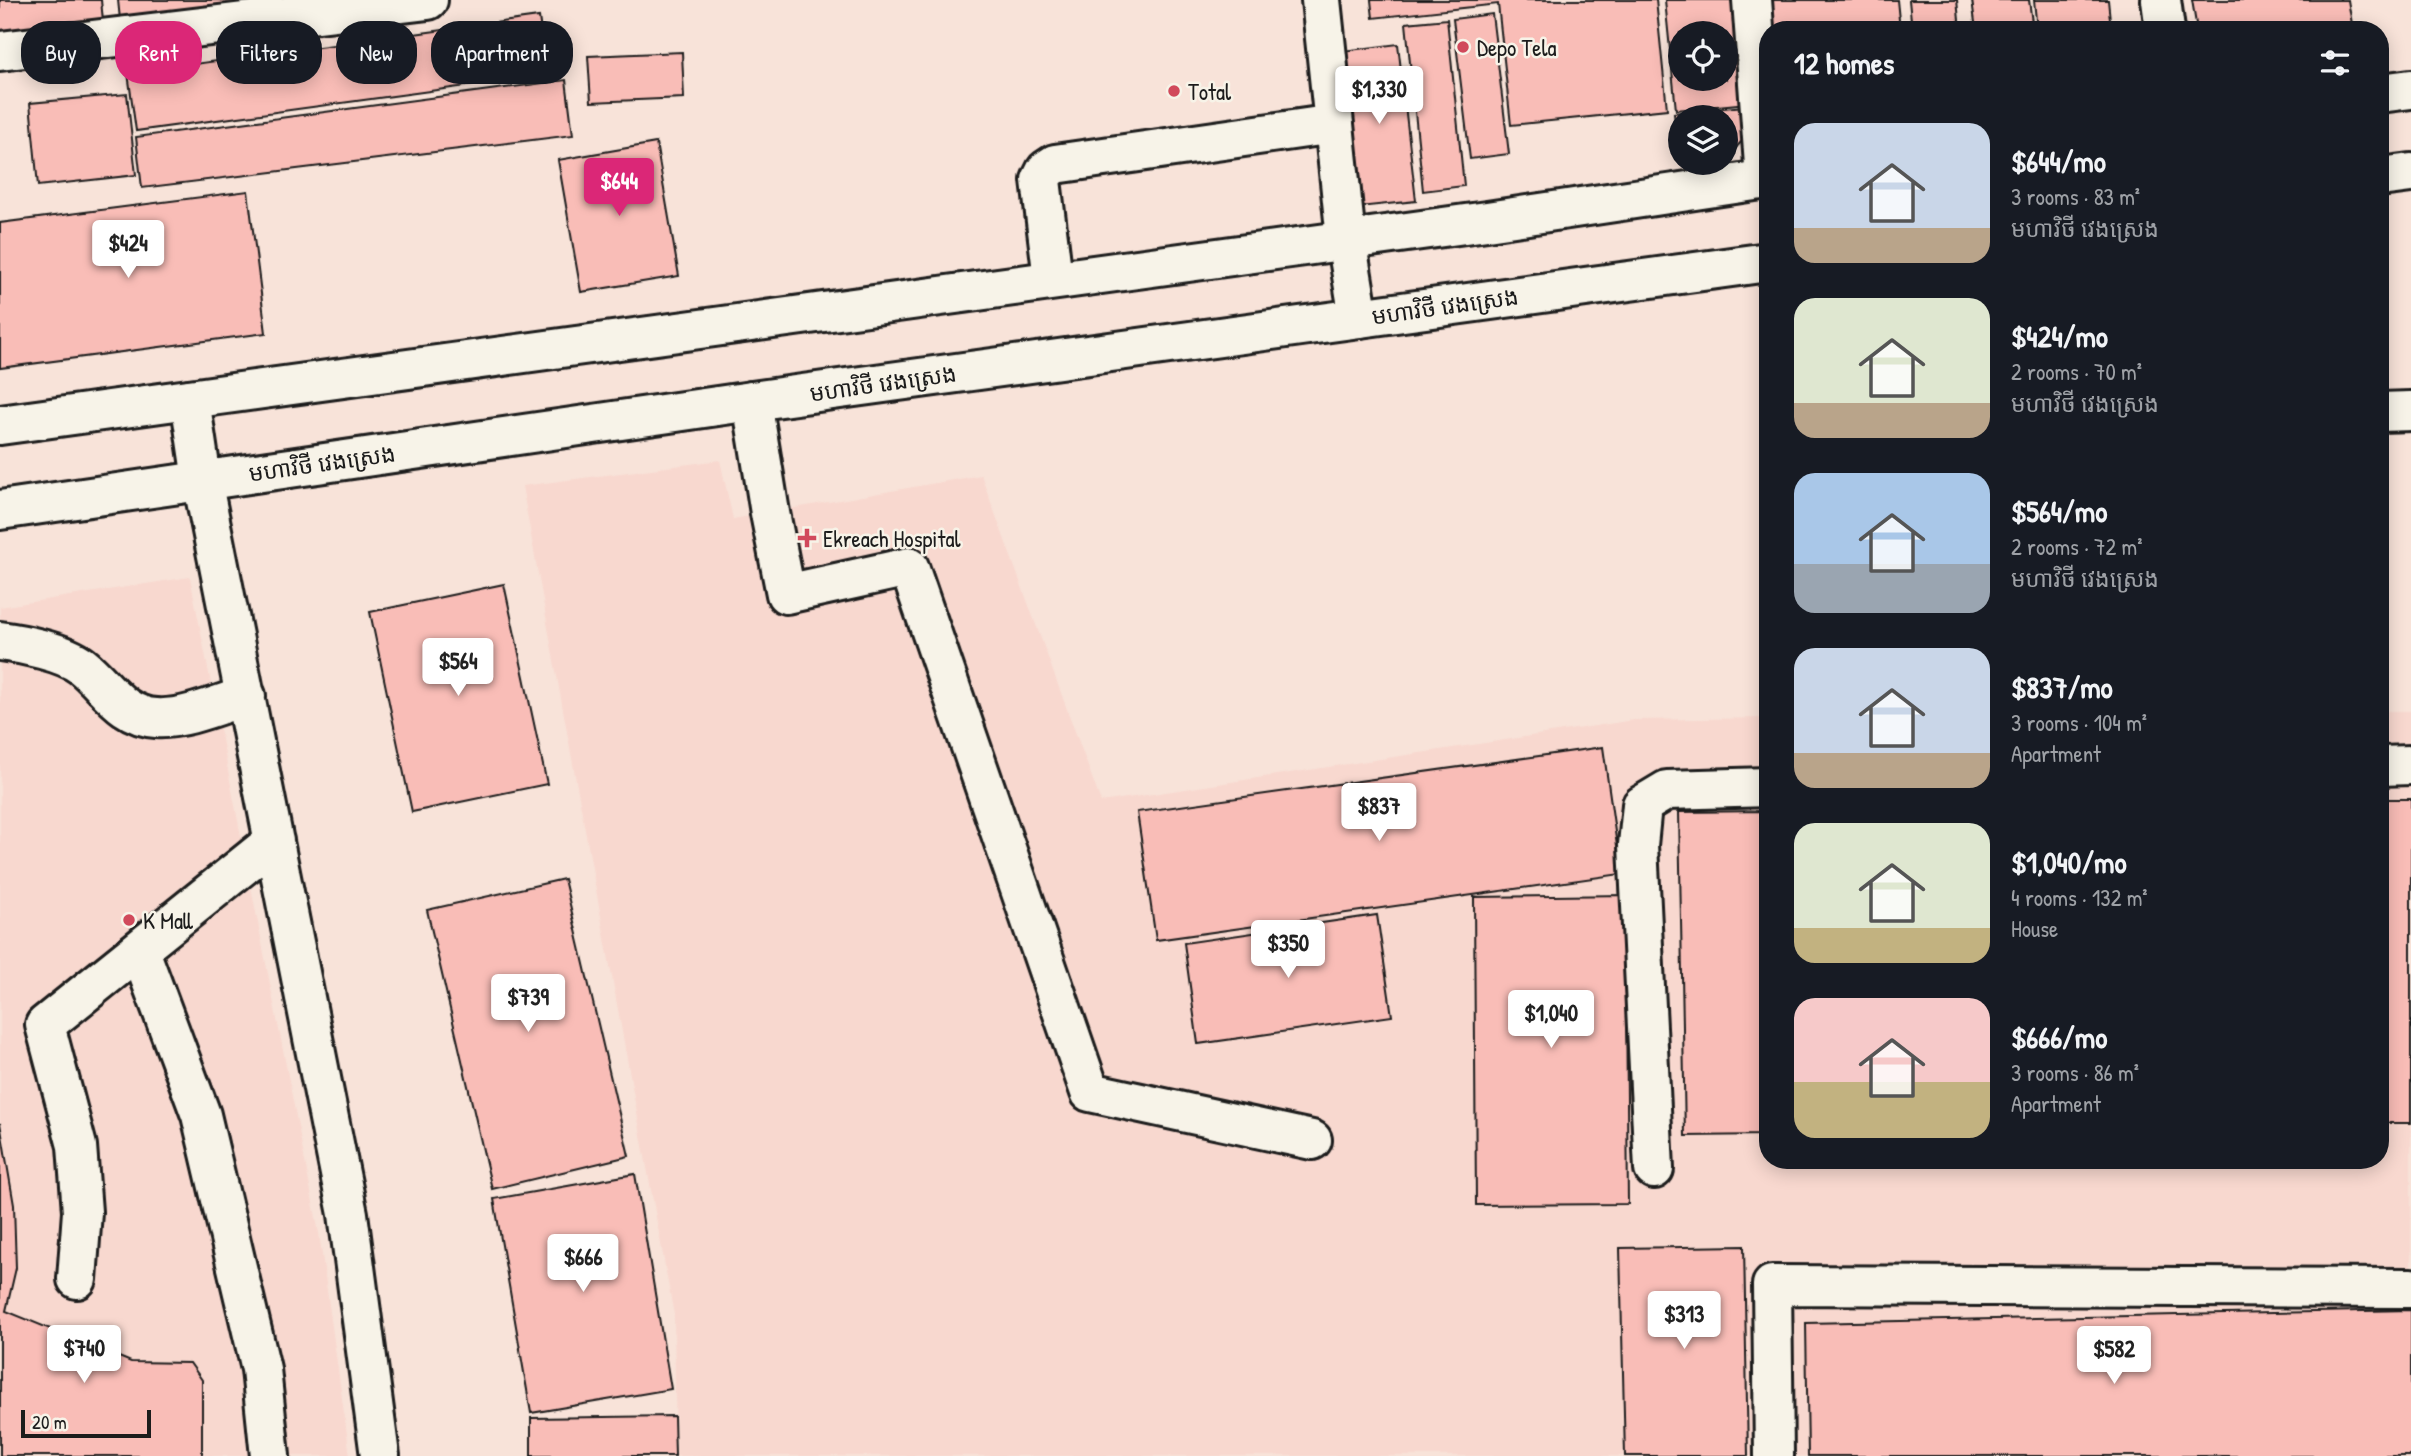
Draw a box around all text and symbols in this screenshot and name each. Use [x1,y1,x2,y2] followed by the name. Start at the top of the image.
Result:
[21,21,101,84] chip: Buy
[115,21,202,84] chip: Rent
[216,21,322,84] chip: Filters
[336,21,417,84] chip: New
[431,21,573,84] chip: Apartment
[1668,21,1738,175] map controls
[1668,21,1738,91] button: locate
[1477,32,1557,63] place label: Depo Tela
[1455,39,1471,55] marker: Depo Tela
[1794,43,1894,83] text: 12 homes
[2316,44,2354,82] icon: filters
[1322,66,1436,126] pin: $1,330
[1351,73,1407,104] text: $1,330
[1188,76,1232,107] place label: Total
[1166,83,1182,99] marker: Total
[1668,105,1738,175] button: layers
[2011,141,2106,181] text: $644/mo
[1850,151,1934,235] icon: home
[578,158,660,218] pin: $644
[600,165,638,196] text: $644
[2011,181,2140,212] text: 3 rooms · 83 m²
[2011,213,2159,244] text: មហាវិថី វេងស្រេង
[87,220,169,280] pin: $424
[108,227,148,258] text: $424
[1370,280,1520,332] street label: មហាវិថី វេងស្រេង
[2011,316,2108,356] text: $424/mo
[1850,326,1934,410] icon: home
[2011,356,2142,387] text: 2 rooms · 70 m²
[808,357,958,409] street label: មហាវិថី វេងស្រេង
[2011,388,2159,419] text: មហាវិថី វេងស្រេង
[247,437,397,489] street label: មហាវិថី វេងស្រេង
[2011,491,2107,531] text: $564/mo
[1850,501,1934,585] icon: home
[823,523,961,554] place label: Ekreach Hospital
[797,528,817,548] marker: Ekreach Hospital
[2011,531,2143,562] text: 2 rooms · 72 m²
[2011,563,2159,594] text: មហាវិថី វេងស្រេង
[417,638,499,698] pin: $564
[438,645,478,676] text: $564
[2011,667,2113,707] text: $837/mo
[1850,676,1934,760] icon: home
[2011,707,2147,738] text: 3 rooms · 104 m²
[2011,738,2101,769] text: Apartment
[1338,784,1420,843] pin: $837
[1357,790,1401,821] text: $837
[2011,842,2126,882] text: $1,040/mo
[1850,851,1934,935] icon: home
[2011,882,2148,913] text: 4 rooms · 132 m²
[143,905,194,936] place label: K Mall
[121,912,137,928] marker: K Mall
[2011,913,2058,944] text: House
[1247,920,1329,980] pin: $350
[1267,927,1309,958] text: $350
[487,974,569,1034] pin: $739
[507,981,549,1012] text: $739
[1494,990,1608,1050] pin: $1,040
[1524,997,1578,1028] text: $1,040
[2011,1017,2107,1057] text: $666/mo
[1850,1026,1934,1110] icon: home
[2011,1057,2139,1088] text: 3 rooms · 86 m²
[2011,1088,2101,1119] text: Apartment
[542,1234,624,1294] pin: $666
[563,1241,603,1272] text: $666
[1643,1292,1725,1351] pin: $313
[1664,1298,1704,1329] text: $313
[43,1326,125,1385] pin: $740
[2073,1326,2155,1386] pin: $582
[63,1332,105,1363] text: $740
[2093,1333,2135,1364] text: $582
[21,1407,150,1439] scale bar
[32,1409,67,1435] text: 20 m

